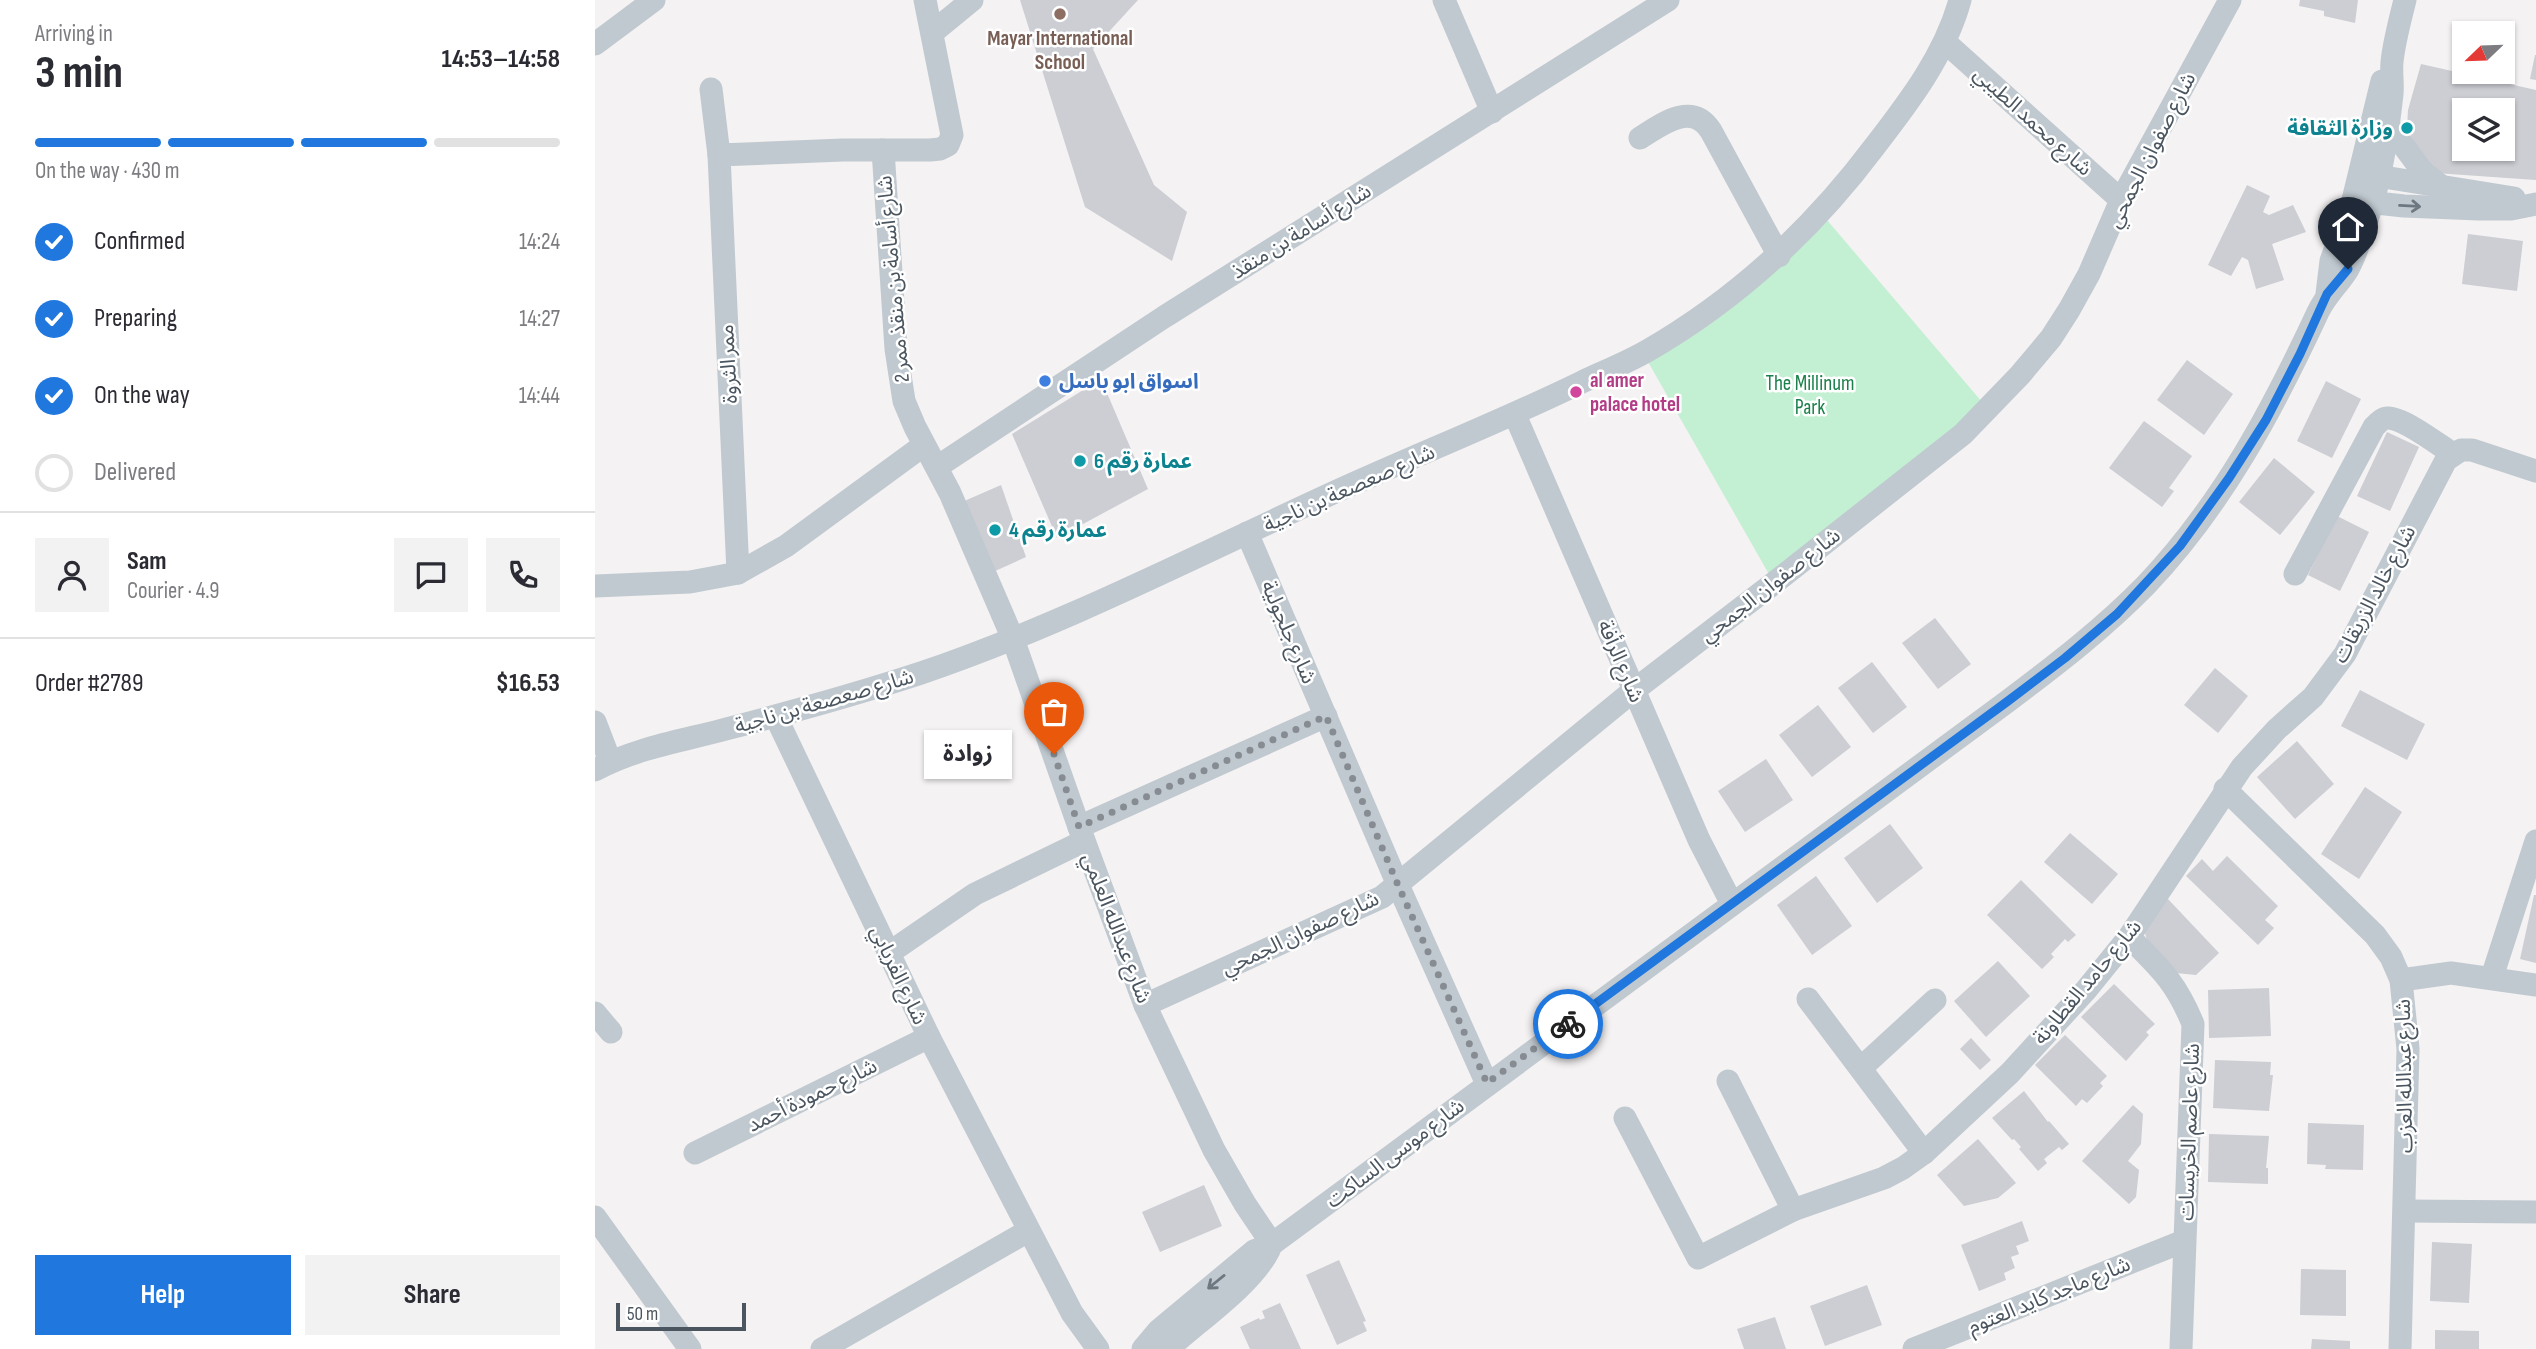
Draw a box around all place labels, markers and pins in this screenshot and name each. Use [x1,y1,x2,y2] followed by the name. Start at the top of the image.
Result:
[1052,6,1068,22] marker: Mayar International School
[987,26,1133,75] place label: Mayar International School
[2287,116,2393,141] place label: وزارة الثقافة
[2399,120,2415,136] marker: وزارة الثقافة
[2318,197,2378,269] pin
[1590,368,1680,417] place label: al amer palace hotel
[1059,369,1199,394] place label: اسواق ابو باسل
[1037,373,1053,389] marker: اسواق ابو باسل
[1568,384,1584,400] marker: al amer palace hotel
[1094,449,1192,476] place label: عمارة رقم 6
[1072,453,1088,469] marker: عمارة رقم 6
[1009,518,1107,545] place label: عمارة رقم 4
[987,522,1003,538] marker: عمارة رقم 4
[1024,682,1084,754] pin
[925,730,1012,778] callout: زوادة

